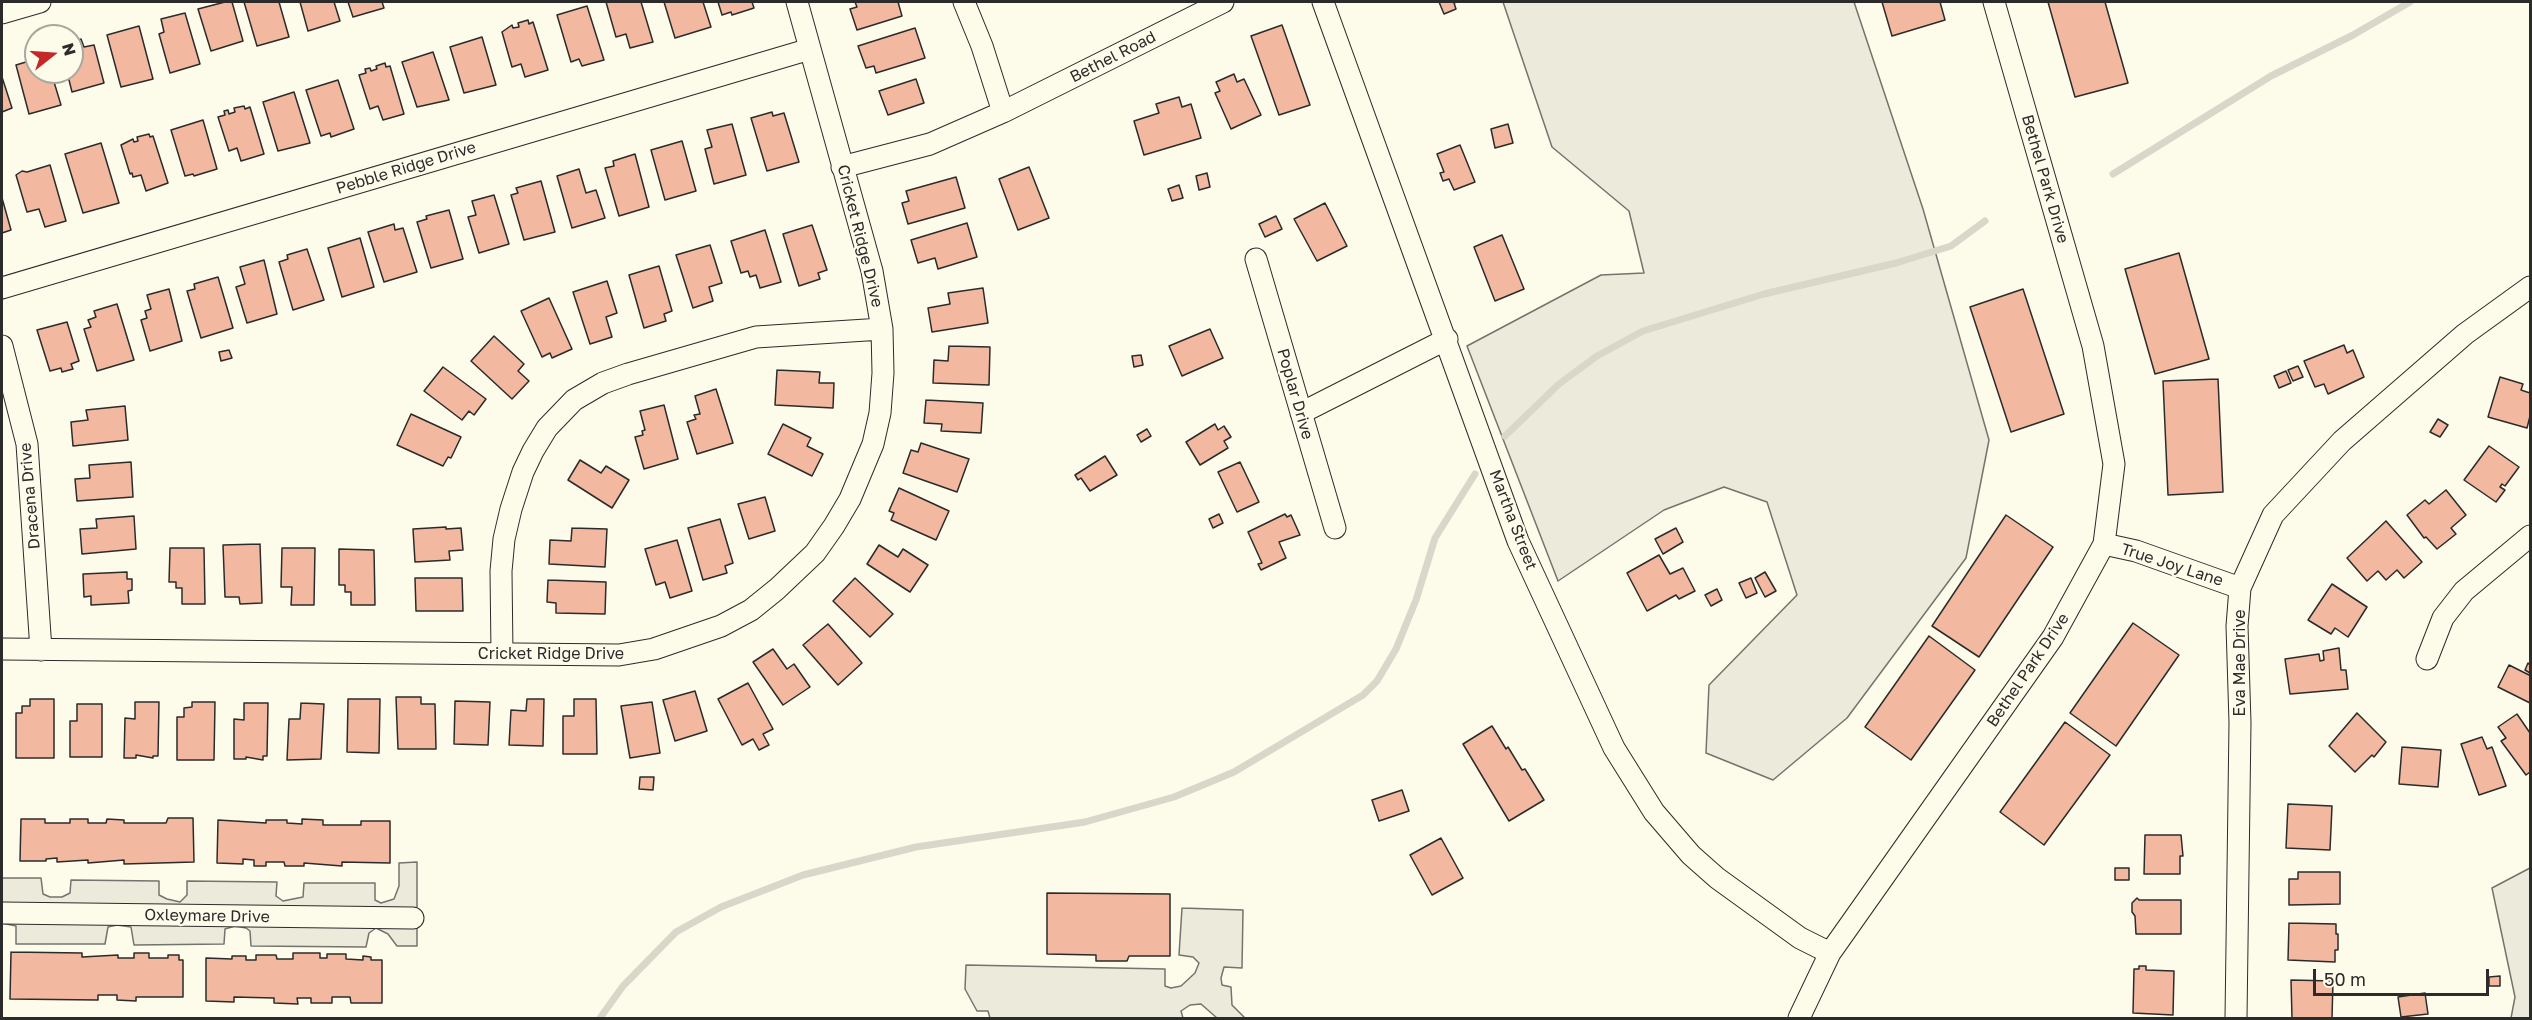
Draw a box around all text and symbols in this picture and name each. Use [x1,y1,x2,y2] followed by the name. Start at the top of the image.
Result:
[24,24,84,84] north arrow
[1067,27,1159,87] street label: Bethel Road
[58,41,81,58] text: N
[2017,112,2073,246] street label: Bethel Park Drive
[334,138,478,198] street label: Pebble Ridge Drive
[833,163,887,309] street label: Cricket Ridge Drive
[1273,346,1317,442] street label: Poplar Drive
[16,442,44,550] street label: Dracena Drive
[1485,467,1541,573] street label: Martha Street
[2119,539,2225,591] street label: True Joy Lane
[1983,610,2073,730] street label: Bethel Park Drive
[2230,610,2250,716] street label: Eva Mae Drive
[478,644,624,664] street label: Cricket Ridge Drive
[144,905,270,927] street label: Oxleymare Drive
[2316,957,2492,995] scale bar
[2324,968,2366,990] text: 50 m

